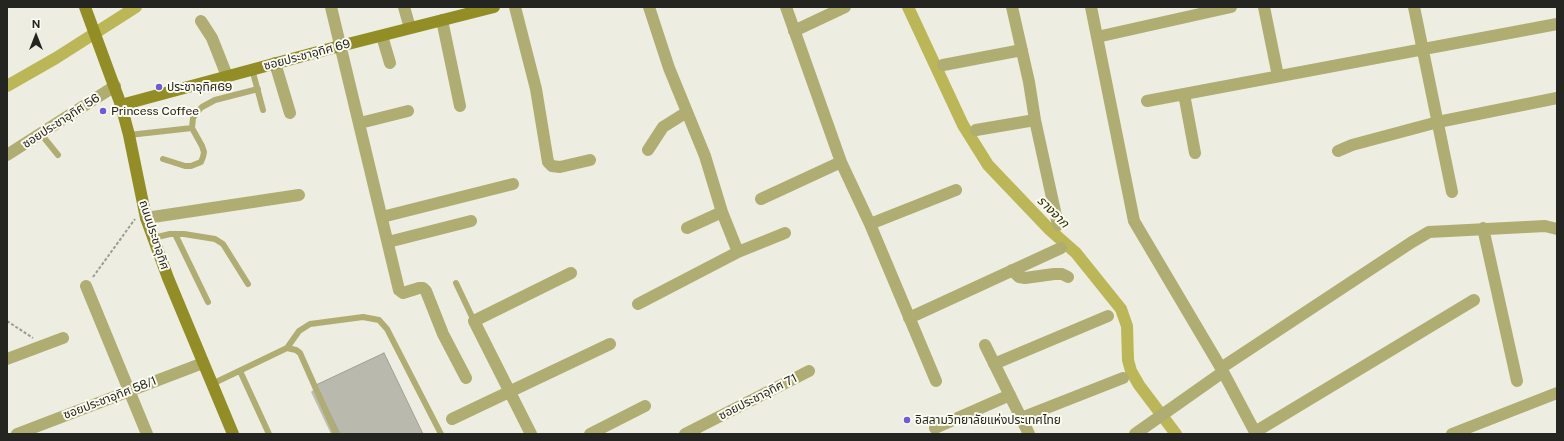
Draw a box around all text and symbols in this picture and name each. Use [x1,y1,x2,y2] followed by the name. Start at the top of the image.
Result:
[16,16,56,56] north arrow
[32,18,40,30] text: N
[262,37,352,73] street label: ซอยประชาอุทิศ 69
[167,80,232,94] place label: ประชาอุทิศ69
[154,82,164,92] marker: ประชาอุทิศ69
[20,91,102,151] street label: ซอยประชาอุทิศ 56
[111,104,199,118] place label: Princess Coffee
[98,106,108,116] marker: Princess Coffee
[1034,193,1072,231] water label: รางจาก
[136,198,172,272] street label: ถนนประชาอุทิศ
[716,371,800,423] street label: ซอยประชาอุทิศ 71
[61,374,159,422] street label: ซอยประชาอุทิศ 58/1
[915,413,1061,427] place label: อิสลามวิทยาลัยแห่งประเทศไทย
[902,415,912,425] marker: อิสลามวิทยาลัยแห่งประเทศไทย

